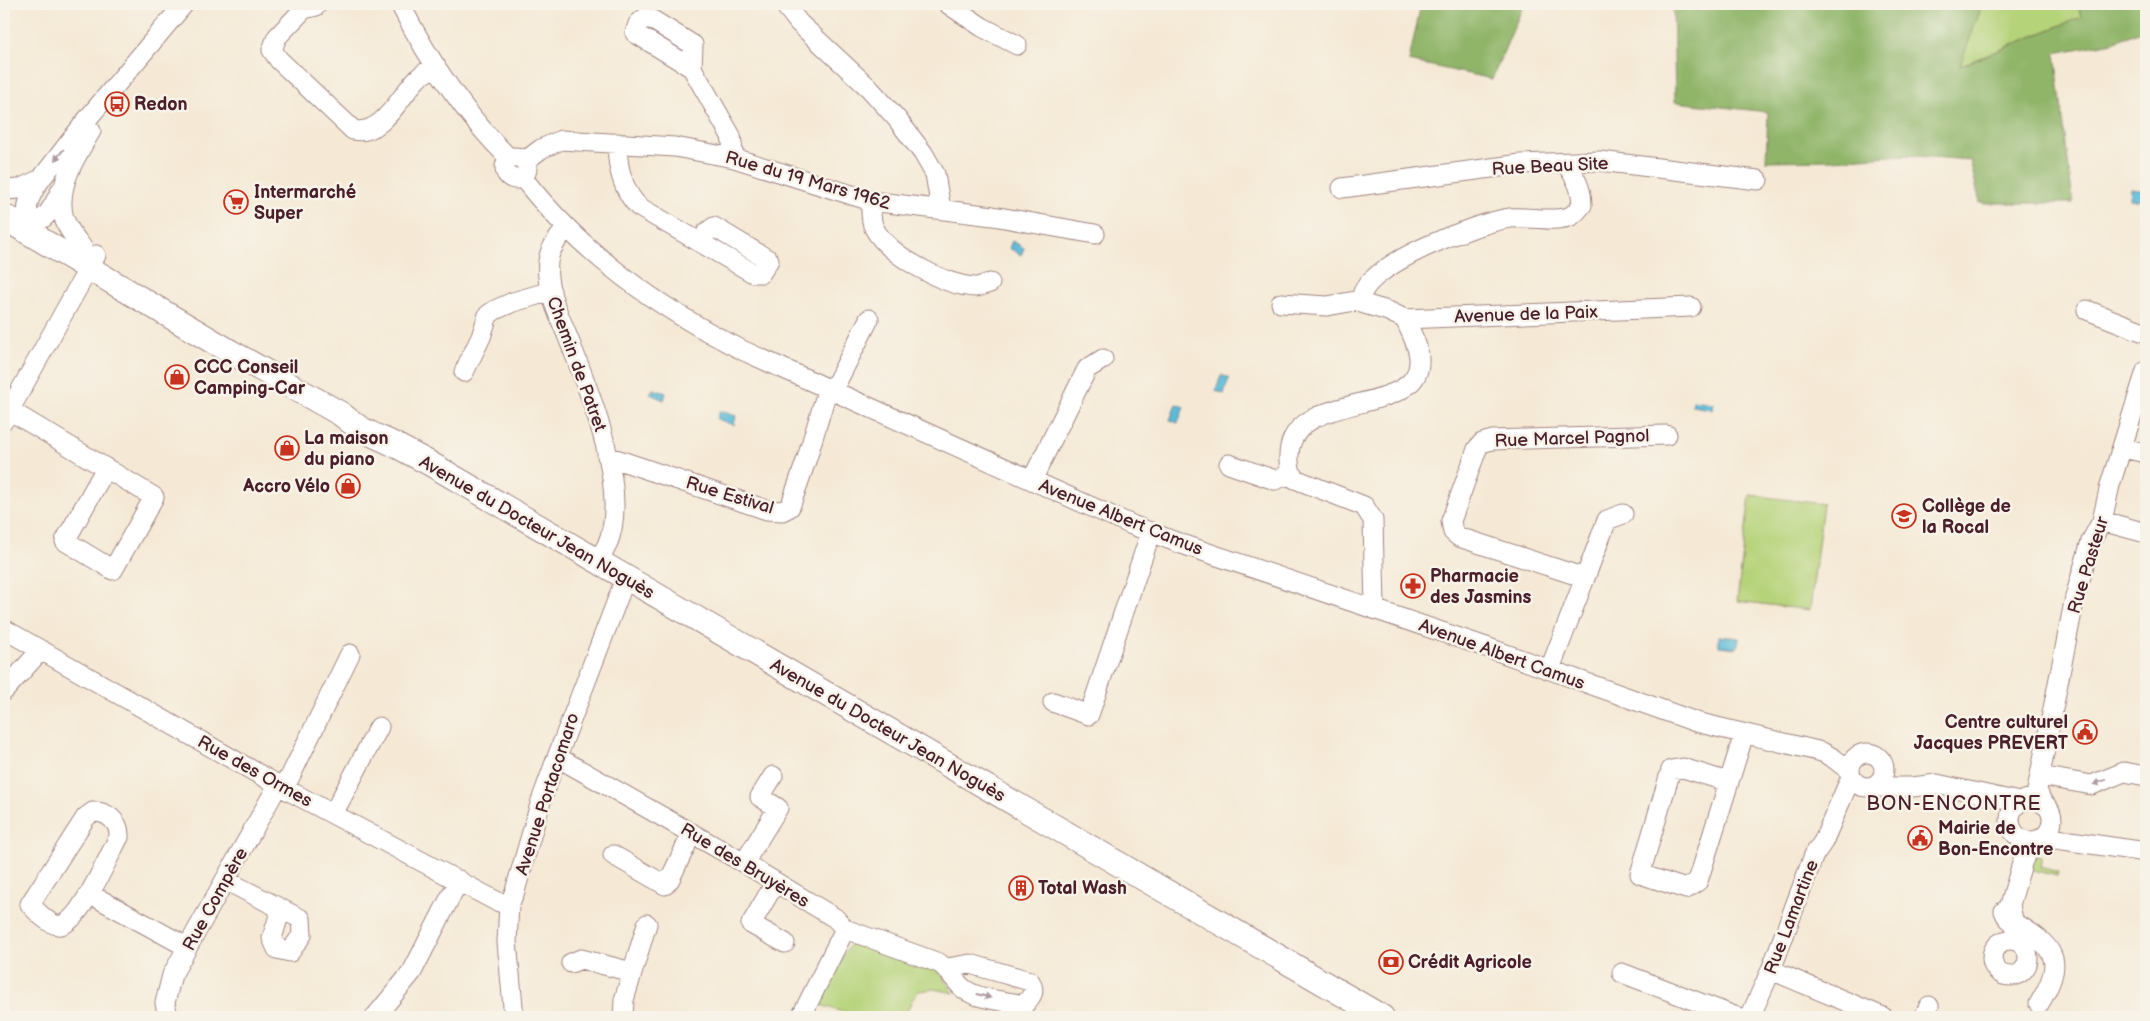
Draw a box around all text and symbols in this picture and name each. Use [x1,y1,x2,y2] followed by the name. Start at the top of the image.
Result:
[104,91,130,117] bus stop icon: Redon
[134,94,188,115] place label: Redon
[723,147,893,214] street label: Rue du 19 Mars 1962
[54,148,65,161] one-way arrow
[1491,153,1609,180] street label: Rue Beau Site
[254,182,357,224] place label: Intermarché Super
[223,189,249,215] supermarket icon: Intermarché Super
[542,294,611,435] street label: Chemin de Patret
[1454,301,1599,327] street label: Avenue de la Paix
[194,357,306,399] place label: CCC Conseil Camping-Car
[164,364,190,390] shop icon: CCC Conseil Camping-Car
[1494,425,1650,452] street label: Rue Marcel Pagnol
[304,428,389,470] place label: La maison du piano
[274,435,300,461] shop icon: La maison du piano
[415,451,658,604] street label: Avenue du Docteur Jean Noguès
[683,472,776,519] street label: Rue Estival
[335,473,361,499] shop icon: Accro Vélo
[1036,475,1206,560] street label: Avenue Albert Camus
[242,476,330,497] place label: Accro Vélo
[1922,496,2011,538] place label: Collège de la Rocal
[1891,503,1917,529] school or university icon: Collège de la Rocal
[2064,514,2113,616] street label: Rue Pasteur
[1430,566,1532,608] place label: Pharmacie des Jasmins
[1400,573,1426,599] pharmacy icon: Pharmacie des Jasmins
[1416,615,1588,694] street label: Avenue Albert Camus
[766,654,1009,807] street label: Avenue du Docteur Jean Noguès
[511,710,584,878] street label: Avenue Portacomaro
[1914,712,2069,754] place label: Centre culturel Jacques PREVERT
[2072,719,2098,745] public building icon: Centre culturel Jacques PREVERT
[194,731,316,812] street label: Rue des Ormes
[2092,778,2107,786] one-way arrow
[1866,792,2042,816] district label: BON-ENCONTRE
[1938,818,2053,860] place label: Mairie de Bon-Encontre
[677,819,813,912] street label: Rue des Bruyères
[1907,825,1933,851] public building icon: Mairie de Bon-Encontre
[179,844,252,954] street label: Rue Compère
[1760,857,1823,977] street label: Rue Lamartine
[1008,875,1034,901] building icon: Total Wash
[1038,878,1127,899] place label: Total Wash
[1378,949,1404,975] bank icon: Crédit Agricole
[1408,952,1532,973] place label: Crédit Agricole
[976,993,991,1001] one-way arrow

